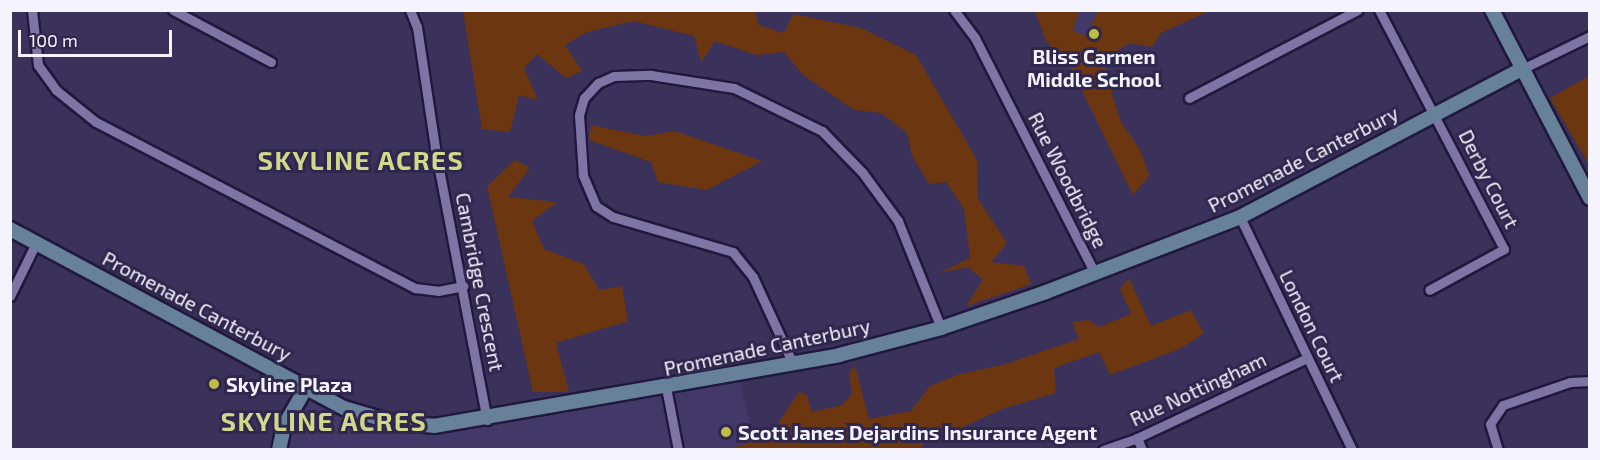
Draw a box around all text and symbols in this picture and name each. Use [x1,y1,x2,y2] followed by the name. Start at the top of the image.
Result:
[21,18,176,56] scale bar
[1087,27,1101,41] marker: Bliss Carmen Middle School
[29,29,78,51] text: 100 m
[1027,44,1161,91] place label: Bliss Carmen Middle School
[1204,101,1402,217] street label: Promenade Canterbury
[1023,108,1113,252] street label: Rue Woodbridge
[1454,125,1524,233] street label: Derby Court
[257,144,465,176] district label: SKYLINE ACRES
[451,191,509,373] street label: Cambridge Crescent
[99,246,295,366] street label: Promenade Canterbury
[1274,266,1350,386] street label: London Court
[662,313,872,381] street label: Promenade Canterbury
[1126,347,1270,431] street label: Rue Nottingham
[226,372,352,396] place label: Skyline Plaza
[207,377,221,391] marker: Skyline Plaza
[220,405,428,437] district label: SKYLINE ACRES
[738,420,1098,444] place label: Scott Janes Dejardins Insurance Agent
[719,425,733,439] marker: Scott Janes Dejardins Insurance Agent

